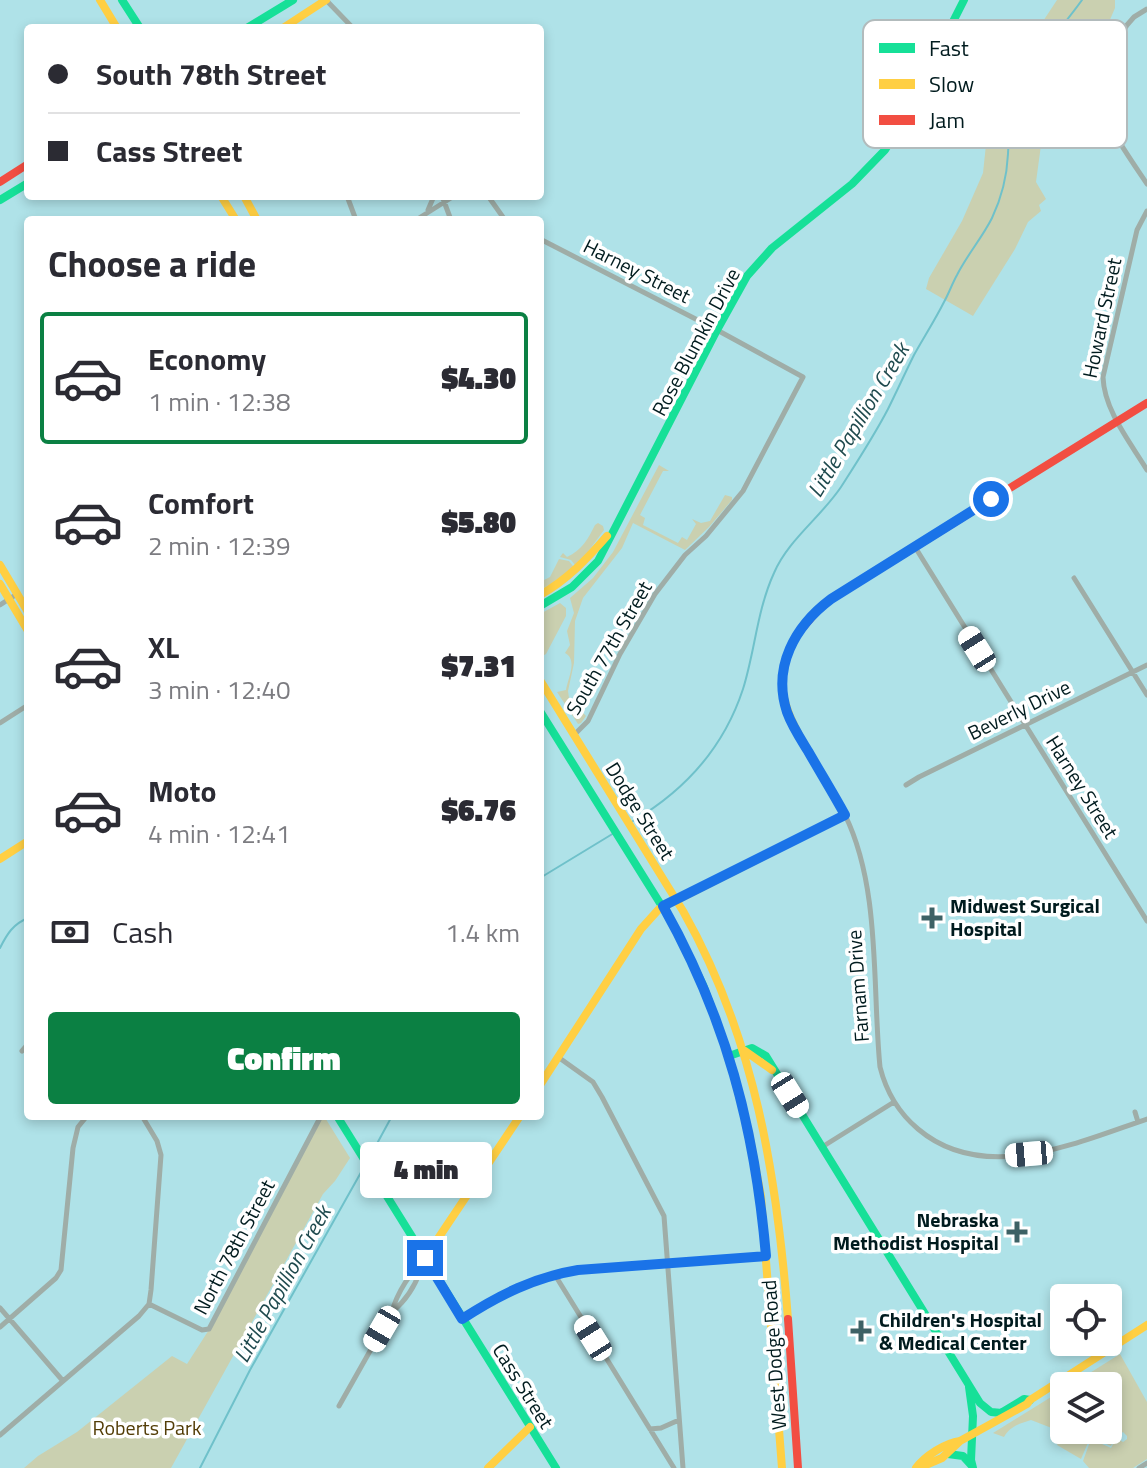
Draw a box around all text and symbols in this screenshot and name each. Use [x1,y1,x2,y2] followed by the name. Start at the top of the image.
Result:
[863,20,1127,148] legend
[929,31,969,65] text: Fast
[96,51,326,97] text: South 78th Street
[929,67,975,101] text: Slow
[929,103,965,137] text: Jam
[96,128,242,174] text: Cass Street
[578,230,696,311] street label: Harney Street
[48,236,256,291] text: Choose a ride
[1074,255,1129,381] street label: Howard Street
[643,262,748,421] street label: Rose Blumkin Drive
[798,334,919,504] water label: Little Papillion Creek
[148,336,266,382] text: Economy
[52,342,124,414] icon: car
[442,355,516,401] text: $4.30
[148,382,291,421] text: 1 min · 12:38
[148,480,254,526] text: Comfort
[973,481,1009,517] route start
[52,486,124,558] icon: car
[442,499,516,545] text: $5.80
[148,526,291,565] text: 2 min · 12:39
[558,575,660,721] street label: South 77th Street
[954,622,1000,676] car
[148,624,179,670] text: XL
[52,630,124,702] icon: car
[442,643,516,689] text: $7.31
[148,670,291,709] text: 3 min · 12:40
[962,671,1076,748] street label: Beverly Drive
[1038,729,1126,844] street label: Harney Street
[598,756,683,866] street label: Dodge Street
[148,768,216,814] text: Moto
[52,774,124,846] icon: car
[442,787,516,833] text: $6.76
[148,814,291,853] text: 4 min · 12:41
[950,890,1100,944] place label: Midwest Surgical Hospital
[921,907,943,929] marker: Midwest Surgical Hospital
[112,909,173,955] text: Cash
[48,910,92,954] icon: cash
[445,913,520,952] text: 1.4 km
[838,929,877,1043] street label: Farnam Drive
[48,1012,520,1104] button: Confirm
[767,1068,813,1122] car
[1004,1140,1054,1168] car
[359,1142,491,1198] callout: 4 min
[394,1150,458,1189] text: 4 min
[185,1174,282,1320] street label: North 78th Street
[225,1197,340,1369] water label: Little Papillion Creek
[833,1204,999,1258] place label: Nebraska Methodist Hospital
[1006,1221,1028,1243] marker: Nebraska Methodist Hospital
[407,1240,443,1276] route end
[753,1279,794,1431] street label: West Dodge Road
[1050,1284,1122,1444] map controls
[1050,1284,1122,1356] button: locate
[360,1302,404,1356] car
[879,1304,1042,1358] place label: Children's Hospital & Medical Center
[570,1311,616,1365] car
[850,1320,872,1342] marker: Children's Hospital & Medical Center
[485,1337,562,1434] street label: Cass Street
[1050,1372,1122,1444] button: layers
[92,1412,202,1443] park label: Roberts Park

